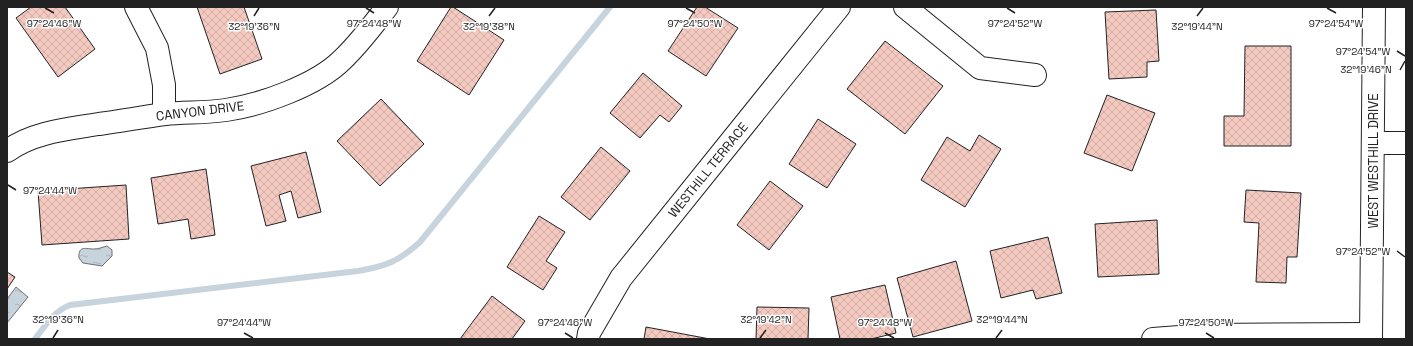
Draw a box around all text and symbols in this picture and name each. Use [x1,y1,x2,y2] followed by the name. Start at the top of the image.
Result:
[27,17,81,30] text: 97°24'46"W
[347,17,402,30] text: 97°24'48"W
[668,17,723,30] text: 97°24'50"W
[988,17,1042,30] text: 97°24'52"W
[1309,17,1363,30] text: 97°24'54"W
[228,20,280,33] text: 32°19'36"N
[463,20,515,33] text: 32°19'38"N
[1171,20,1223,33] text: 32°19'44"N
[1336,45,1390,58] text: 97°24'54"W
[1340,63,1392,76] text: 32°19'46"N
[1365,93,1382,229] street label: WEST WESTHILL DRIVE
[155,97,245,125] street label: CANYON DRIVE
[664,119,752,221] street label: WESTHILL TERRACE
[23,184,77,197] text: 97°24'44"W
[1336,245,1390,258] text: 97°24'52"W
[32,313,84,326] text: 32°19'36"N
[740,313,792,326] text: 32°19'42"N
[976,313,1028,326] text: 32°19'44"N
[217,316,271,329] text: 97°24'44"W
[538,316,592,329] text: 97°24'46"W
[858,316,913,329] text: 97°24'48"W
[1179,316,1234,329] text: 97°24'50"W

